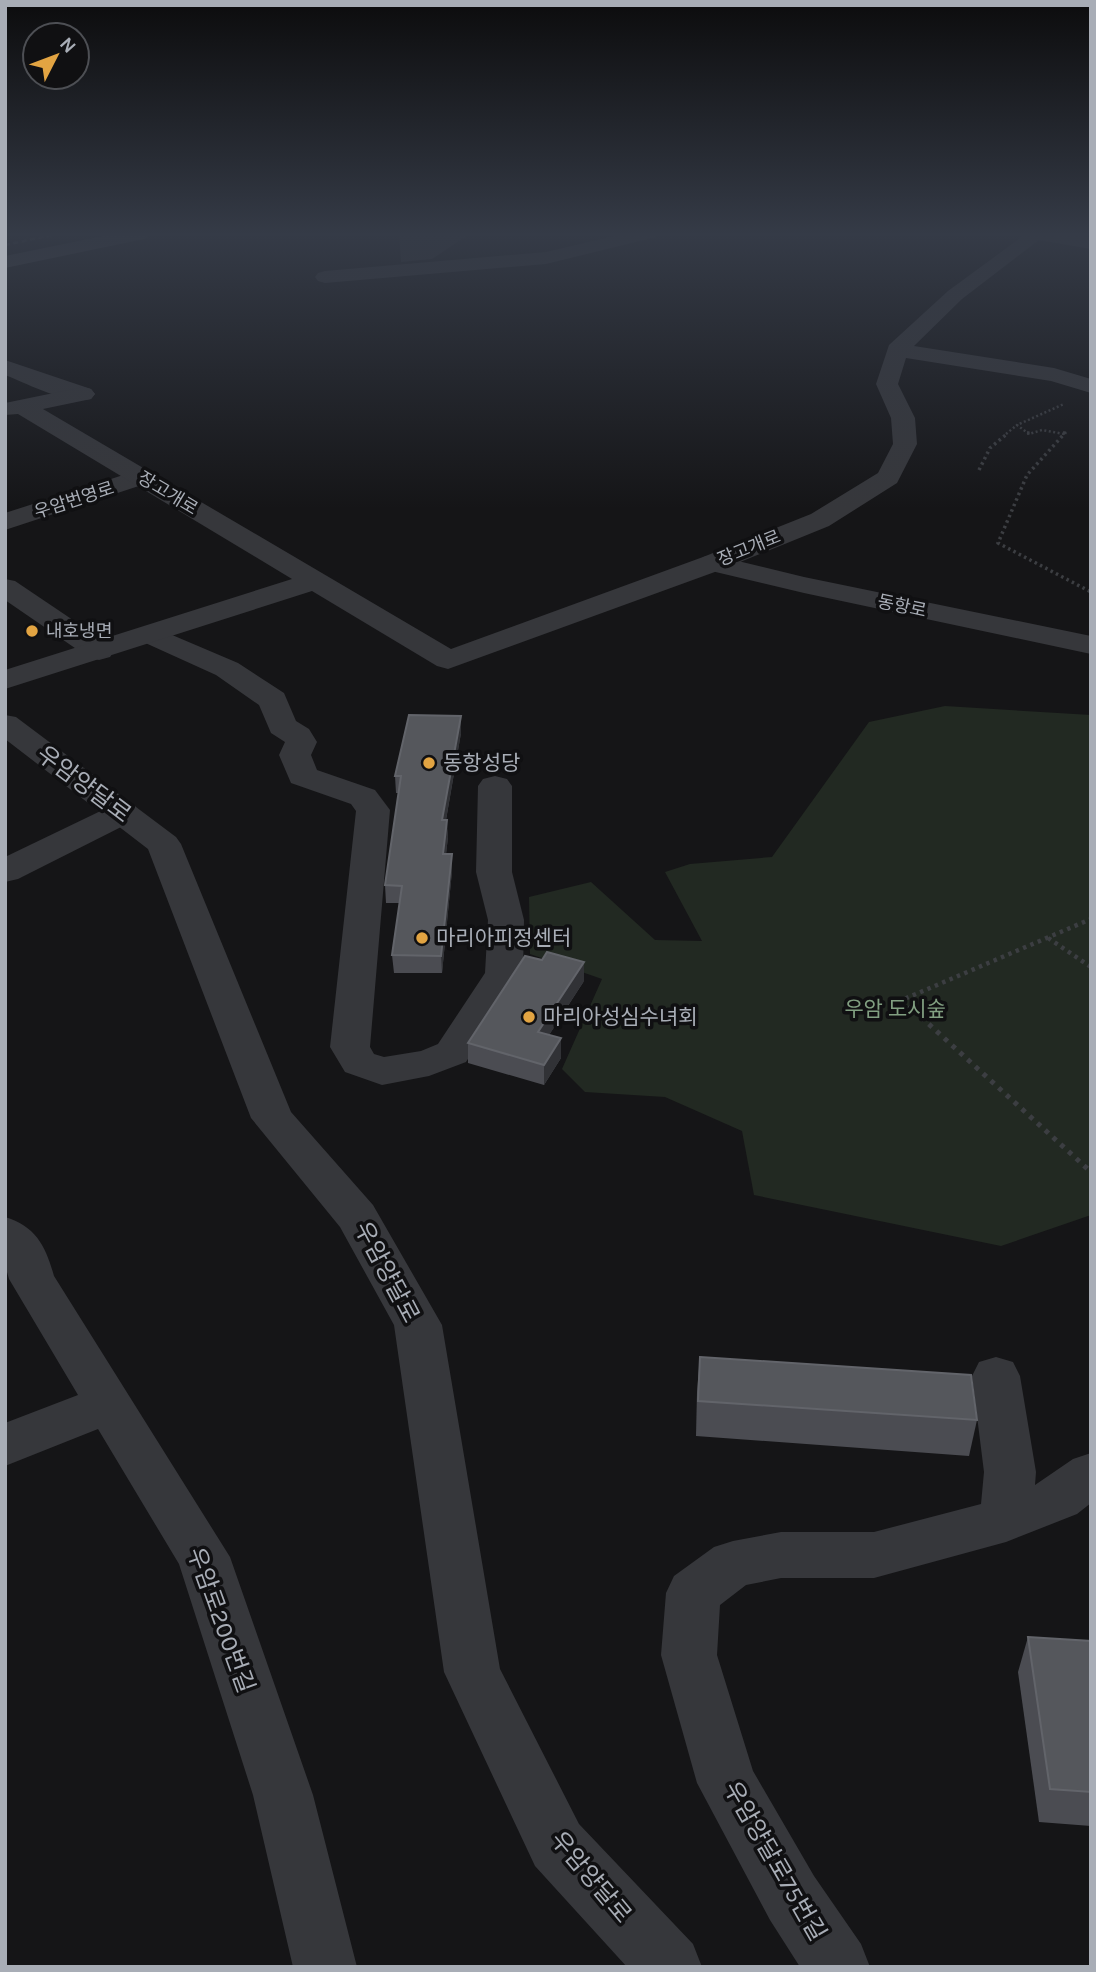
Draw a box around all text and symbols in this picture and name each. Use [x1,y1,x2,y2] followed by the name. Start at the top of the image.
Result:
[21,21,91,91] north arrow
[55,33,81,58] text: N
[134,467,202,519] street label: 장고개로
[31,477,117,523] street label: 우암번영로
[714,525,784,571] street label: 장고개로
[875,590,929,622] street label: 동항로
[46,620,112,642] place label: 내호냉면
[24,623,40,639] marker: 내호냉면
[31,740,137,828] street label: 우암양달로
[443,751,520,775] place label: 동항성당
[421,755,437,771] marker: 동항성당
[436,926,571,950] place label: 마리아피정센터
[414,930,430,946] marker: 마리아피정센터
[844,997,946,1021] park label: 우암 도시숲
[543,1005,698,1029] place label: 마리아성심수녀회
[521,1009,537,1025] marker: 마리아성심수녀회
[349,1217,425,1327] street label: 우암양달로
[182,1543,260,1697] street label: 우암로200번길
[718,1776,832,1946] street label: 우암양달로75번길
[545,1826,637,1928] street label: 우암양달로

